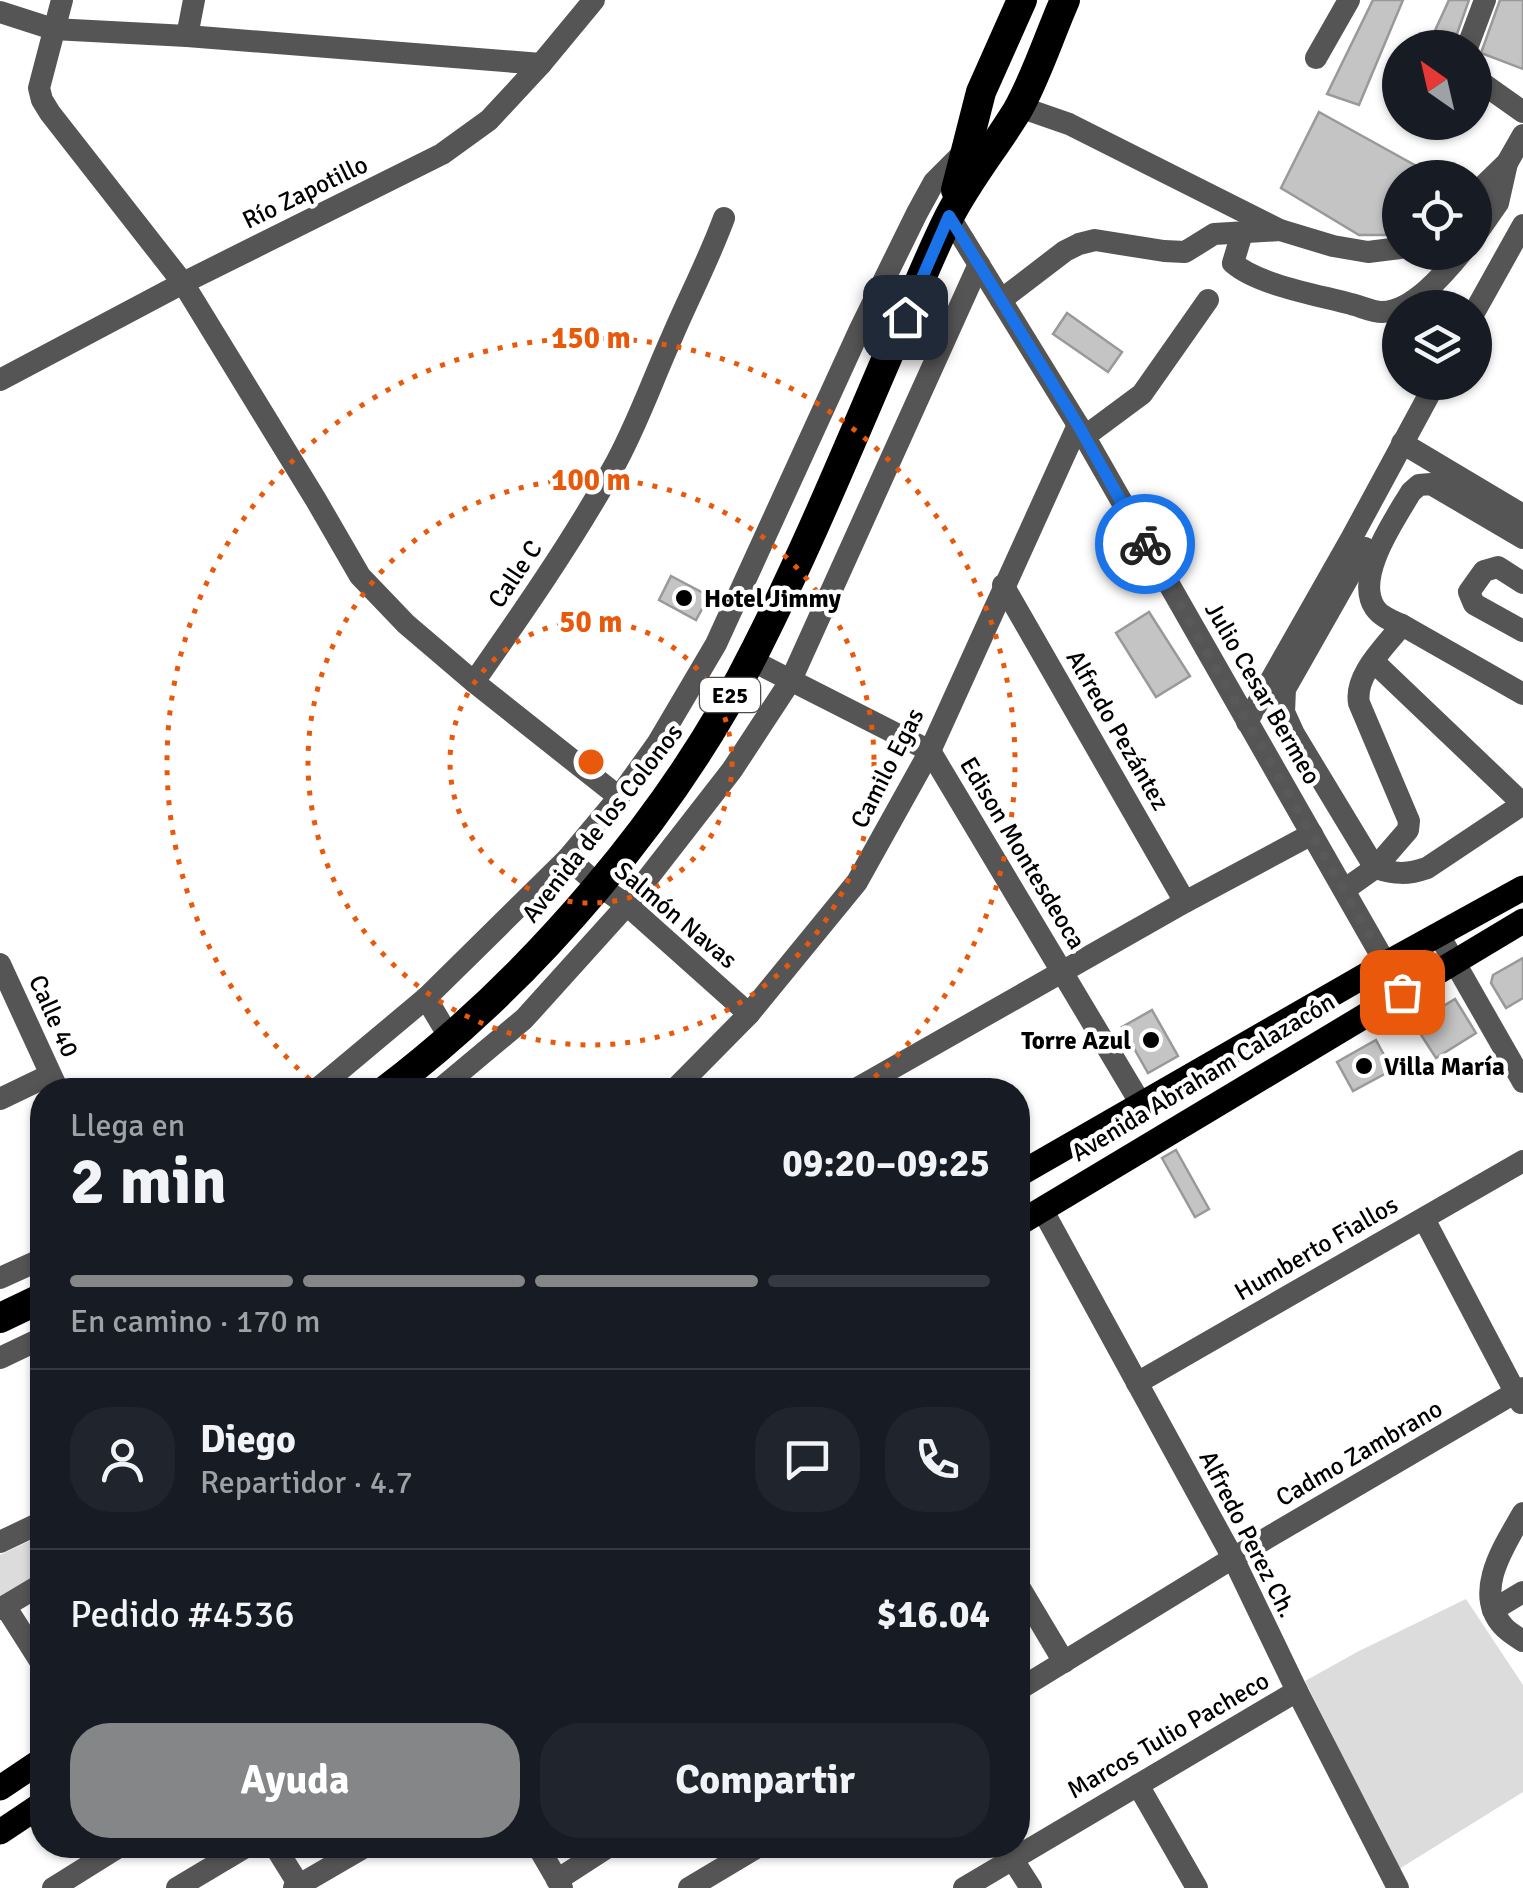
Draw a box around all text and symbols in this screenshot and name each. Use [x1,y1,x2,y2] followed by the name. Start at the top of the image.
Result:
[1382,30,1492,140] north arrow
[1382,30,1492,400] map controls
[237,148,373,236] street label: Río Zapotillo
[1382,160,1492,270] button: locate
[863,275,948,360] pin
[878,290,933,345] icon: home
[1382,290,1492,400] button: layers
[551,320,631,357] text: 150 m
[551,462,631,499] text: 100 m
[1095,494,1195,594] courier
[1118,517,1173,572] icon: bike
[481,534,549,614] street label: Calle C
[704,583,841,614] place label: Hotel Jimmy
[673,587,695,609] marker: Hotel Jimmy
[1198,596,1328,790] street label: Julio Cesar Bermeo
[559,604,623,641] text: 50 m
[1060,644,1176,816] street label: Alfredo Pezántez
[700,678,760,712] road number: E25
[844,703,930,833] street label: Camilo Egas
[515,717,689,929] street label: Avenida de los Colonos
[573,744,609,780] centre of rings
[953,751,1093,955] street label: Edison Montesdeoca
[609,855,744,975] street label: Salmón Navas
[1360,950,1445,1035] pin
[1375,965,1430,1020] icon: bag
[22,970,86,1062] street label: Calle 40
[1066,986,1340,1168] street label: Avenida Abraham Calazacón
[1021,1025,1131,1056] place label: Torre Azul
[1140,1029,1162,1051] marker: Torre Azul
[1384,1051,1505,1082] place label: Villa María
[1353,1055,1375,1077] marker: Villa María
[70,1106,185,1145] text: Llega en
[782,1140,990,1187] text: 09:20–09:25
[70,1142,227,1222] text: 2 min
[1229,1189,1403,1307] street label: Humberto Fiallos
[70,1302,320,1341] text: En camino · 170 m
[1270,1393,1448,1513] street label: Cadmo Zambrano
[70,1407,175,1512] button: person
[755,1407,860,1512] button: chat
[885,1407,990,1512] button: phone
[200,1416,296,1463] text: Diego
[1193,1445,1303,1623] street label: Alfredo Perez Ch.
[200,1463,413,1502] text: Repartidor · 4.7
[70,1591,295,1638] text: Pedido #4536
[877,1591,990,1638] text: $16.04
[1062,1665,1274,1805] street label: Marcos Tulio Pacheco
[70,1723,520,1838] button: Ayuda
[540,1723,990,1838] button: Compartir

